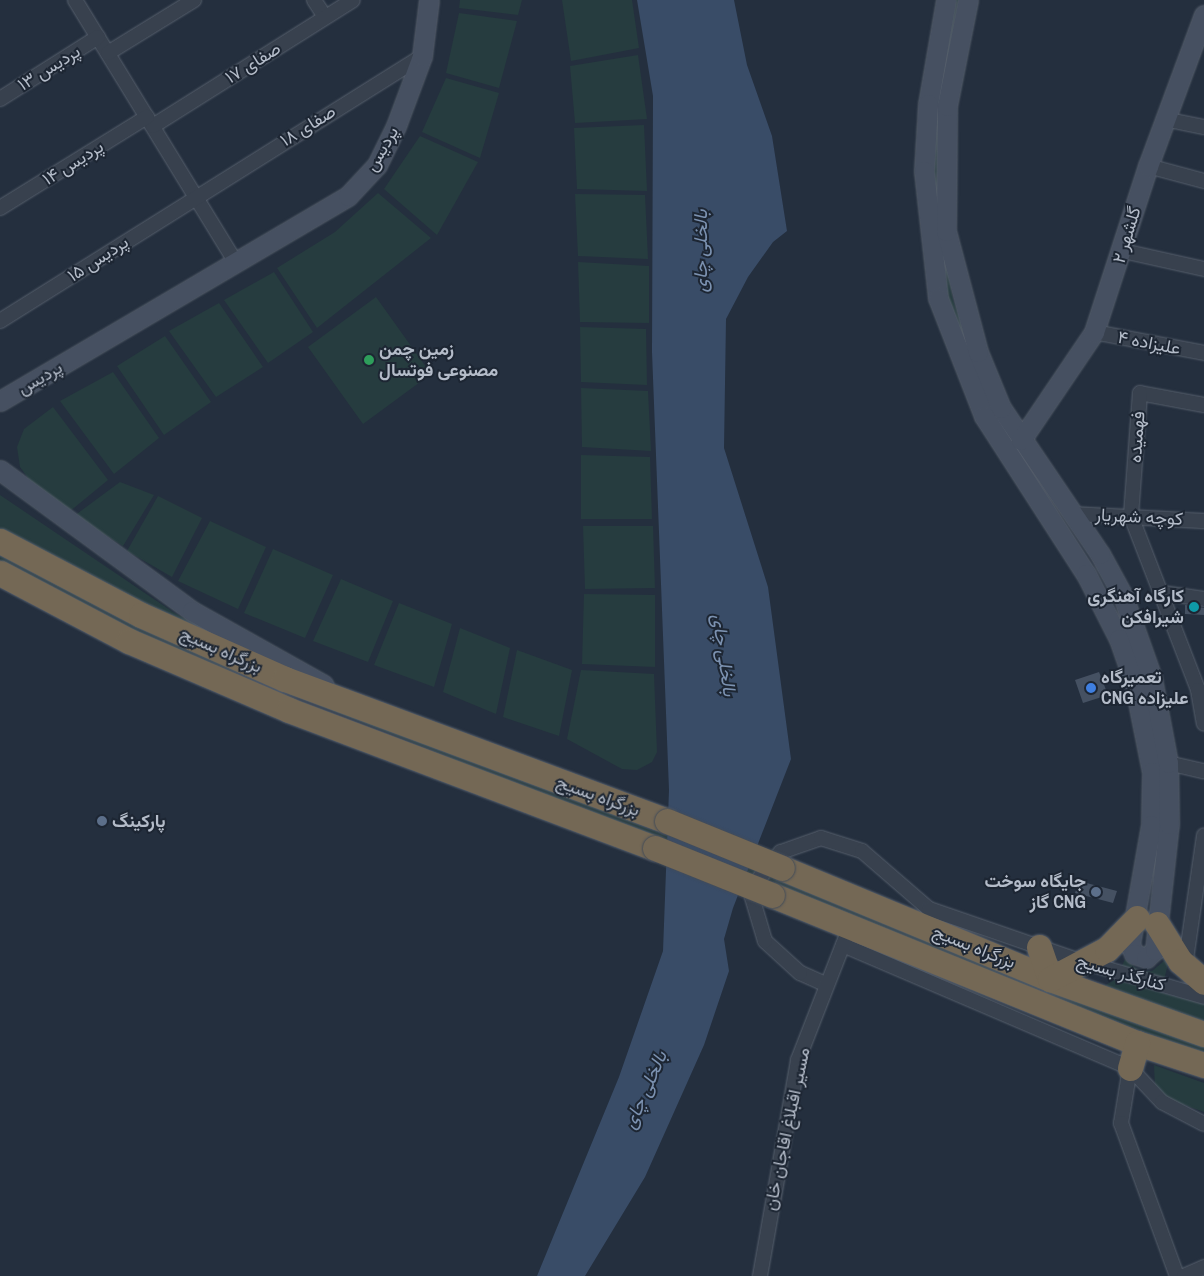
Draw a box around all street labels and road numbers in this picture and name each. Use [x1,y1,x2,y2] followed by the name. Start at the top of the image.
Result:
[221,38,285,88] street label: صفای ۱۷
[14,40,84,96] street label: پردیس ۱۳
[276,101,340,151] street label: صفای ۱۸
[361,123,403,175] street label: پردیس
[39,136,107,190] street label: پردیس ۱۴
[1108,204,1146,266] street label: گلشهر ۲
[64,231,132,287] street label: پردیس ۱۵
[1116,326,1182,360] street label: علیزاده ۴
[14,357,66,399] street label: پردیس
[1124,410,1150,464] street label: فهمیده
[1094,504,1184,530] street label: کوچه شهریار
[177,622,265,678] street label: بزرگراه بسیج
[553,771,643,821] street label: بزرگراه بسیج
[930,921,1018,973] street label: بزرگراه بسیج
[1074,950,1168,996] street label: کنارگذر بسیج
[759,1046,815,1212] street label: مسیر اقبلاغ اقاجان خان

